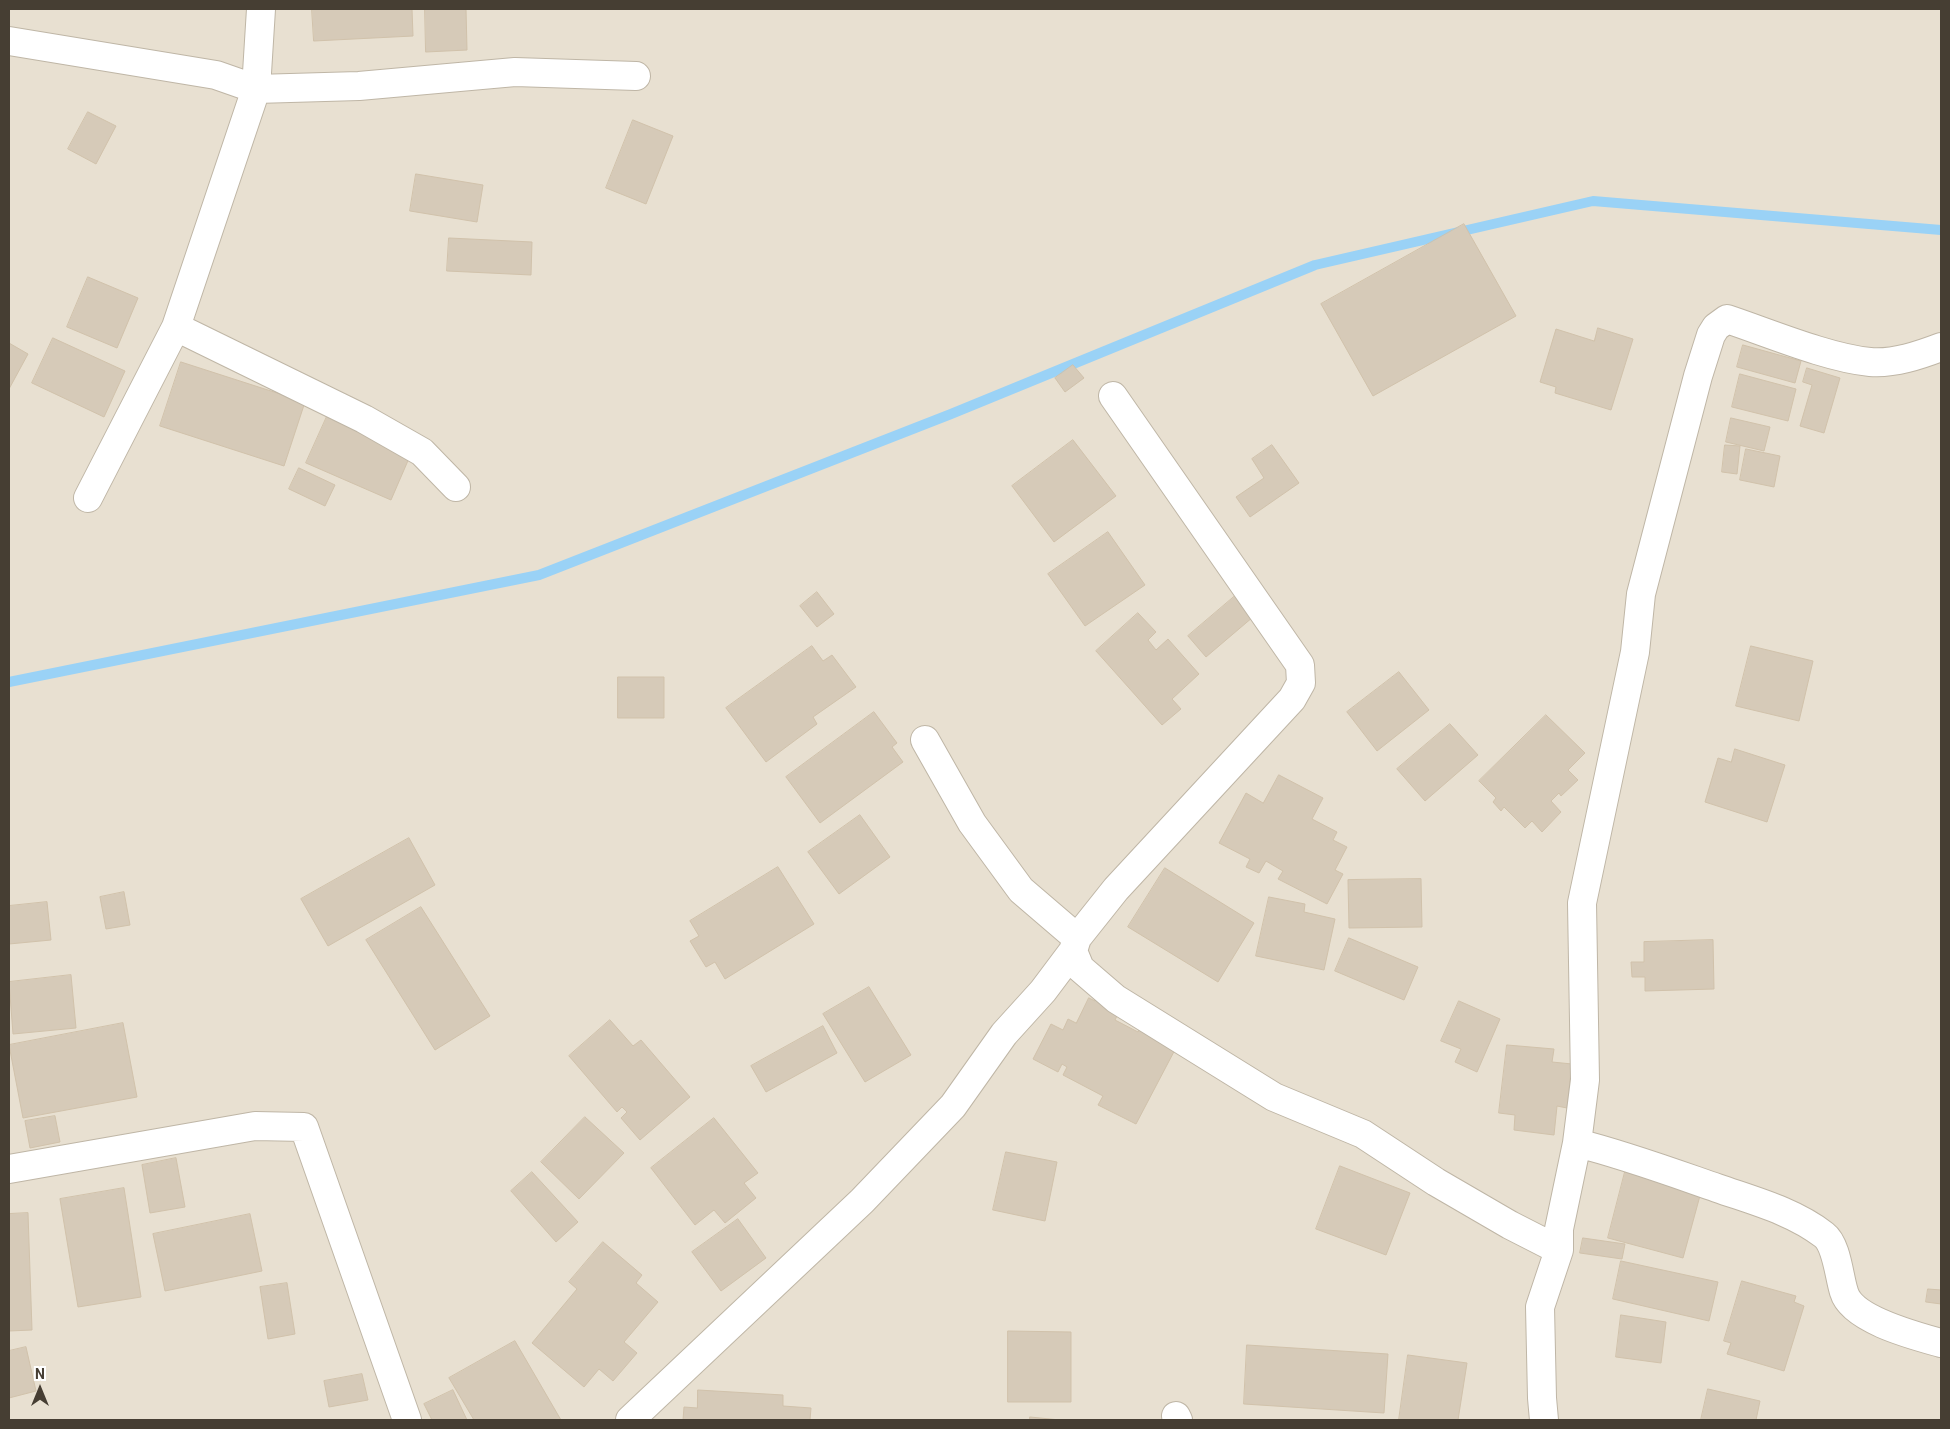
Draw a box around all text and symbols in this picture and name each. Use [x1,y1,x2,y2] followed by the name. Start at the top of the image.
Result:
[15,1364,65,1414] north arrow
[35,1366,45,1382] text: N

